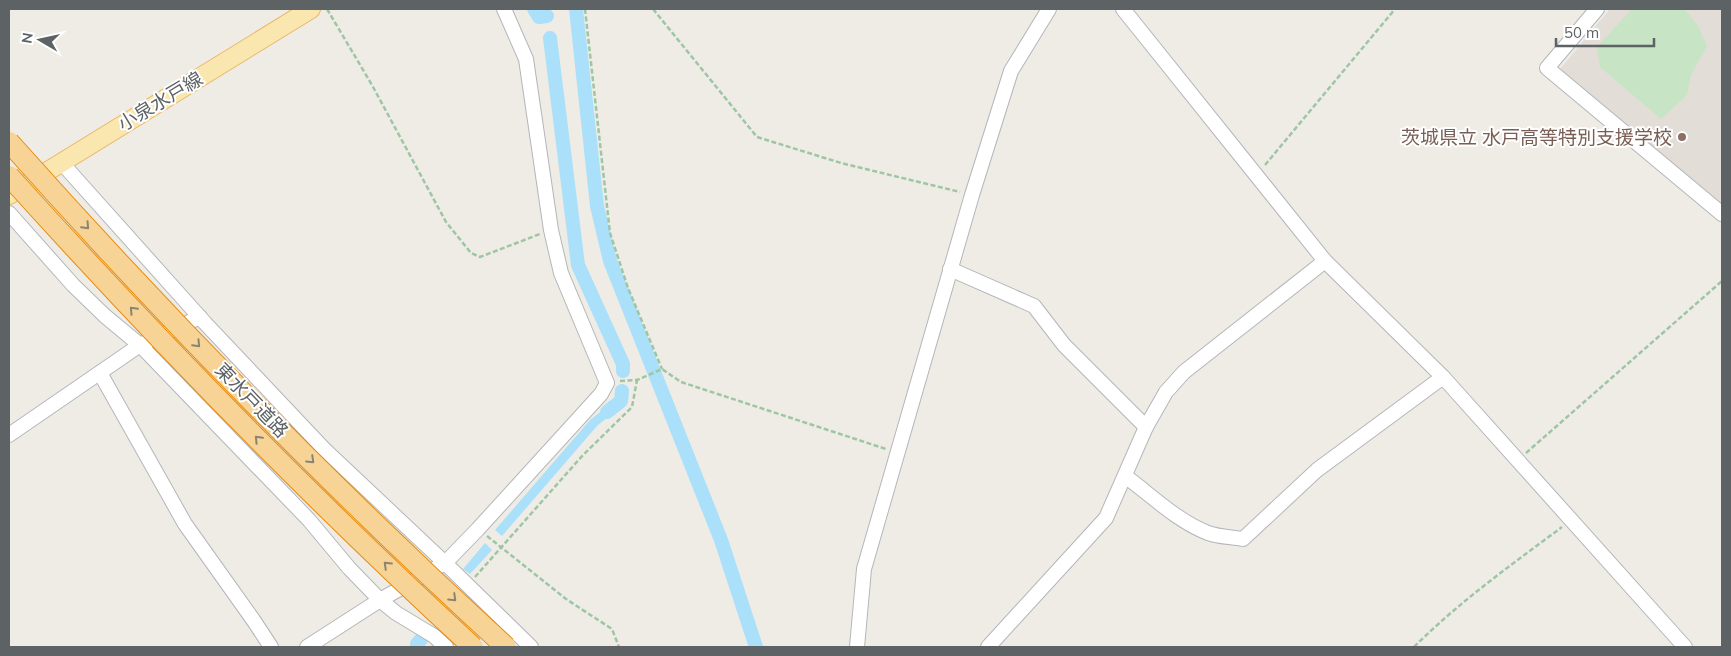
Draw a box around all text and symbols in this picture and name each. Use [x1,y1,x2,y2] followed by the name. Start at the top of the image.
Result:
[15,15,65,65] north arrow
[1556,15,1654,47] scale bar
[1564,23,1599,42] text: 50 m
[17,31,37,45] text: N
[113,66,207,136] street label: 小泉水戸線
[1401,125,1672,149] place label: 茨城県立 水戸高等特別支援学校
[1676,131,1688,143] marker: 茨城県立 水戸高等特別支援学校
[80,220,89,229] one-way arrow
[130,306,139,315] one-way arrow
[192,338,201,347] one-way arrow
[210,357,294,443] street label: 東水戸道路
[255,436,264,445] one-way arrow
[305,454,314,463] one-way arrow
[384,562,393,571] one-way arrow
[447,592,456,601] one-way arrow

